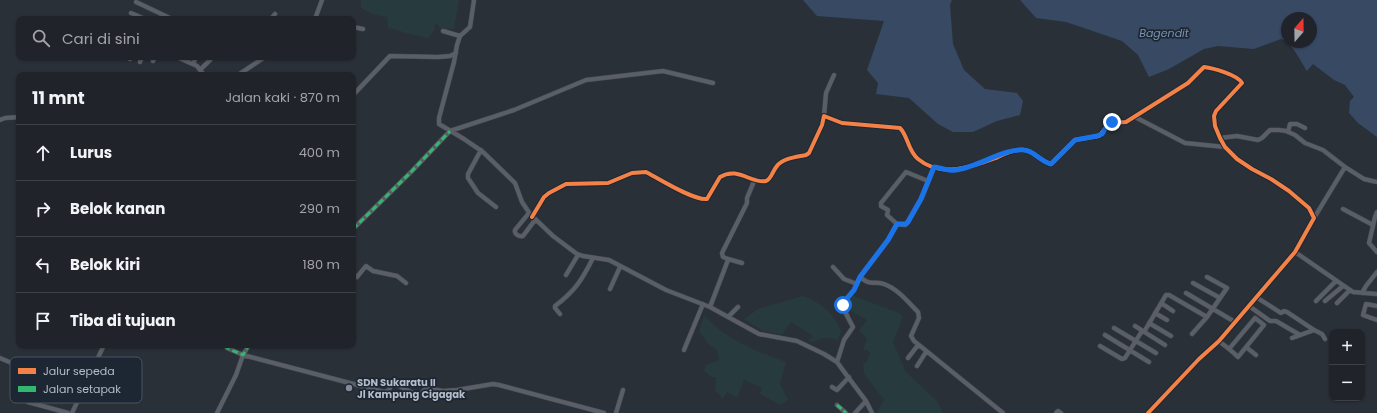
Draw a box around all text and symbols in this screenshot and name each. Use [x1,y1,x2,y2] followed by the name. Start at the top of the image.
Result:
[1281,12,1317,48] north arrow
[16,16,356,60] search box
[1139,25,1190,41] water label: Bagendit
[30,27,52,49] icon: search
[62,28,140,49] text: Cari di sini
[32,86,85,110] text: 11 mnt
[225,88,340,107] text: Jalan kaki · 870 m
[1103,113,1121,131] route end
[32,142,54,164] icon: ahead
[70,142,112,163] text: Lurus
[299,143,340,162] text: 400 m
[32,198,54,220] icon: right
[70,198,165,219] text: Belok kanan
[299,199,340,218] text: 290 m
[32,254,54,276] icon: left
[70,254,140,275] text: Belok kiri
[303,255,340,274] text: 180 m
[834,296,852,314] route start
[32,310,54,332] icon: arrive
[70,310,176,331] text: Tiba di tujuan
[1329,329,1365,401] map controls
[1329,329,1365,365] button: +
[10,357,142,403] legend
[43,363,115,379] text: Jalur sepeda
[1329,365,1365,401] button: −
[357,375,466,402] place label: SDN Sukaratu II Jl Kampung Cigagak
[43,381,121,397] text: Jalan setapak
[344,383,354,393] marker: SDN Sukaratu II Jl Kampung Cigagak

